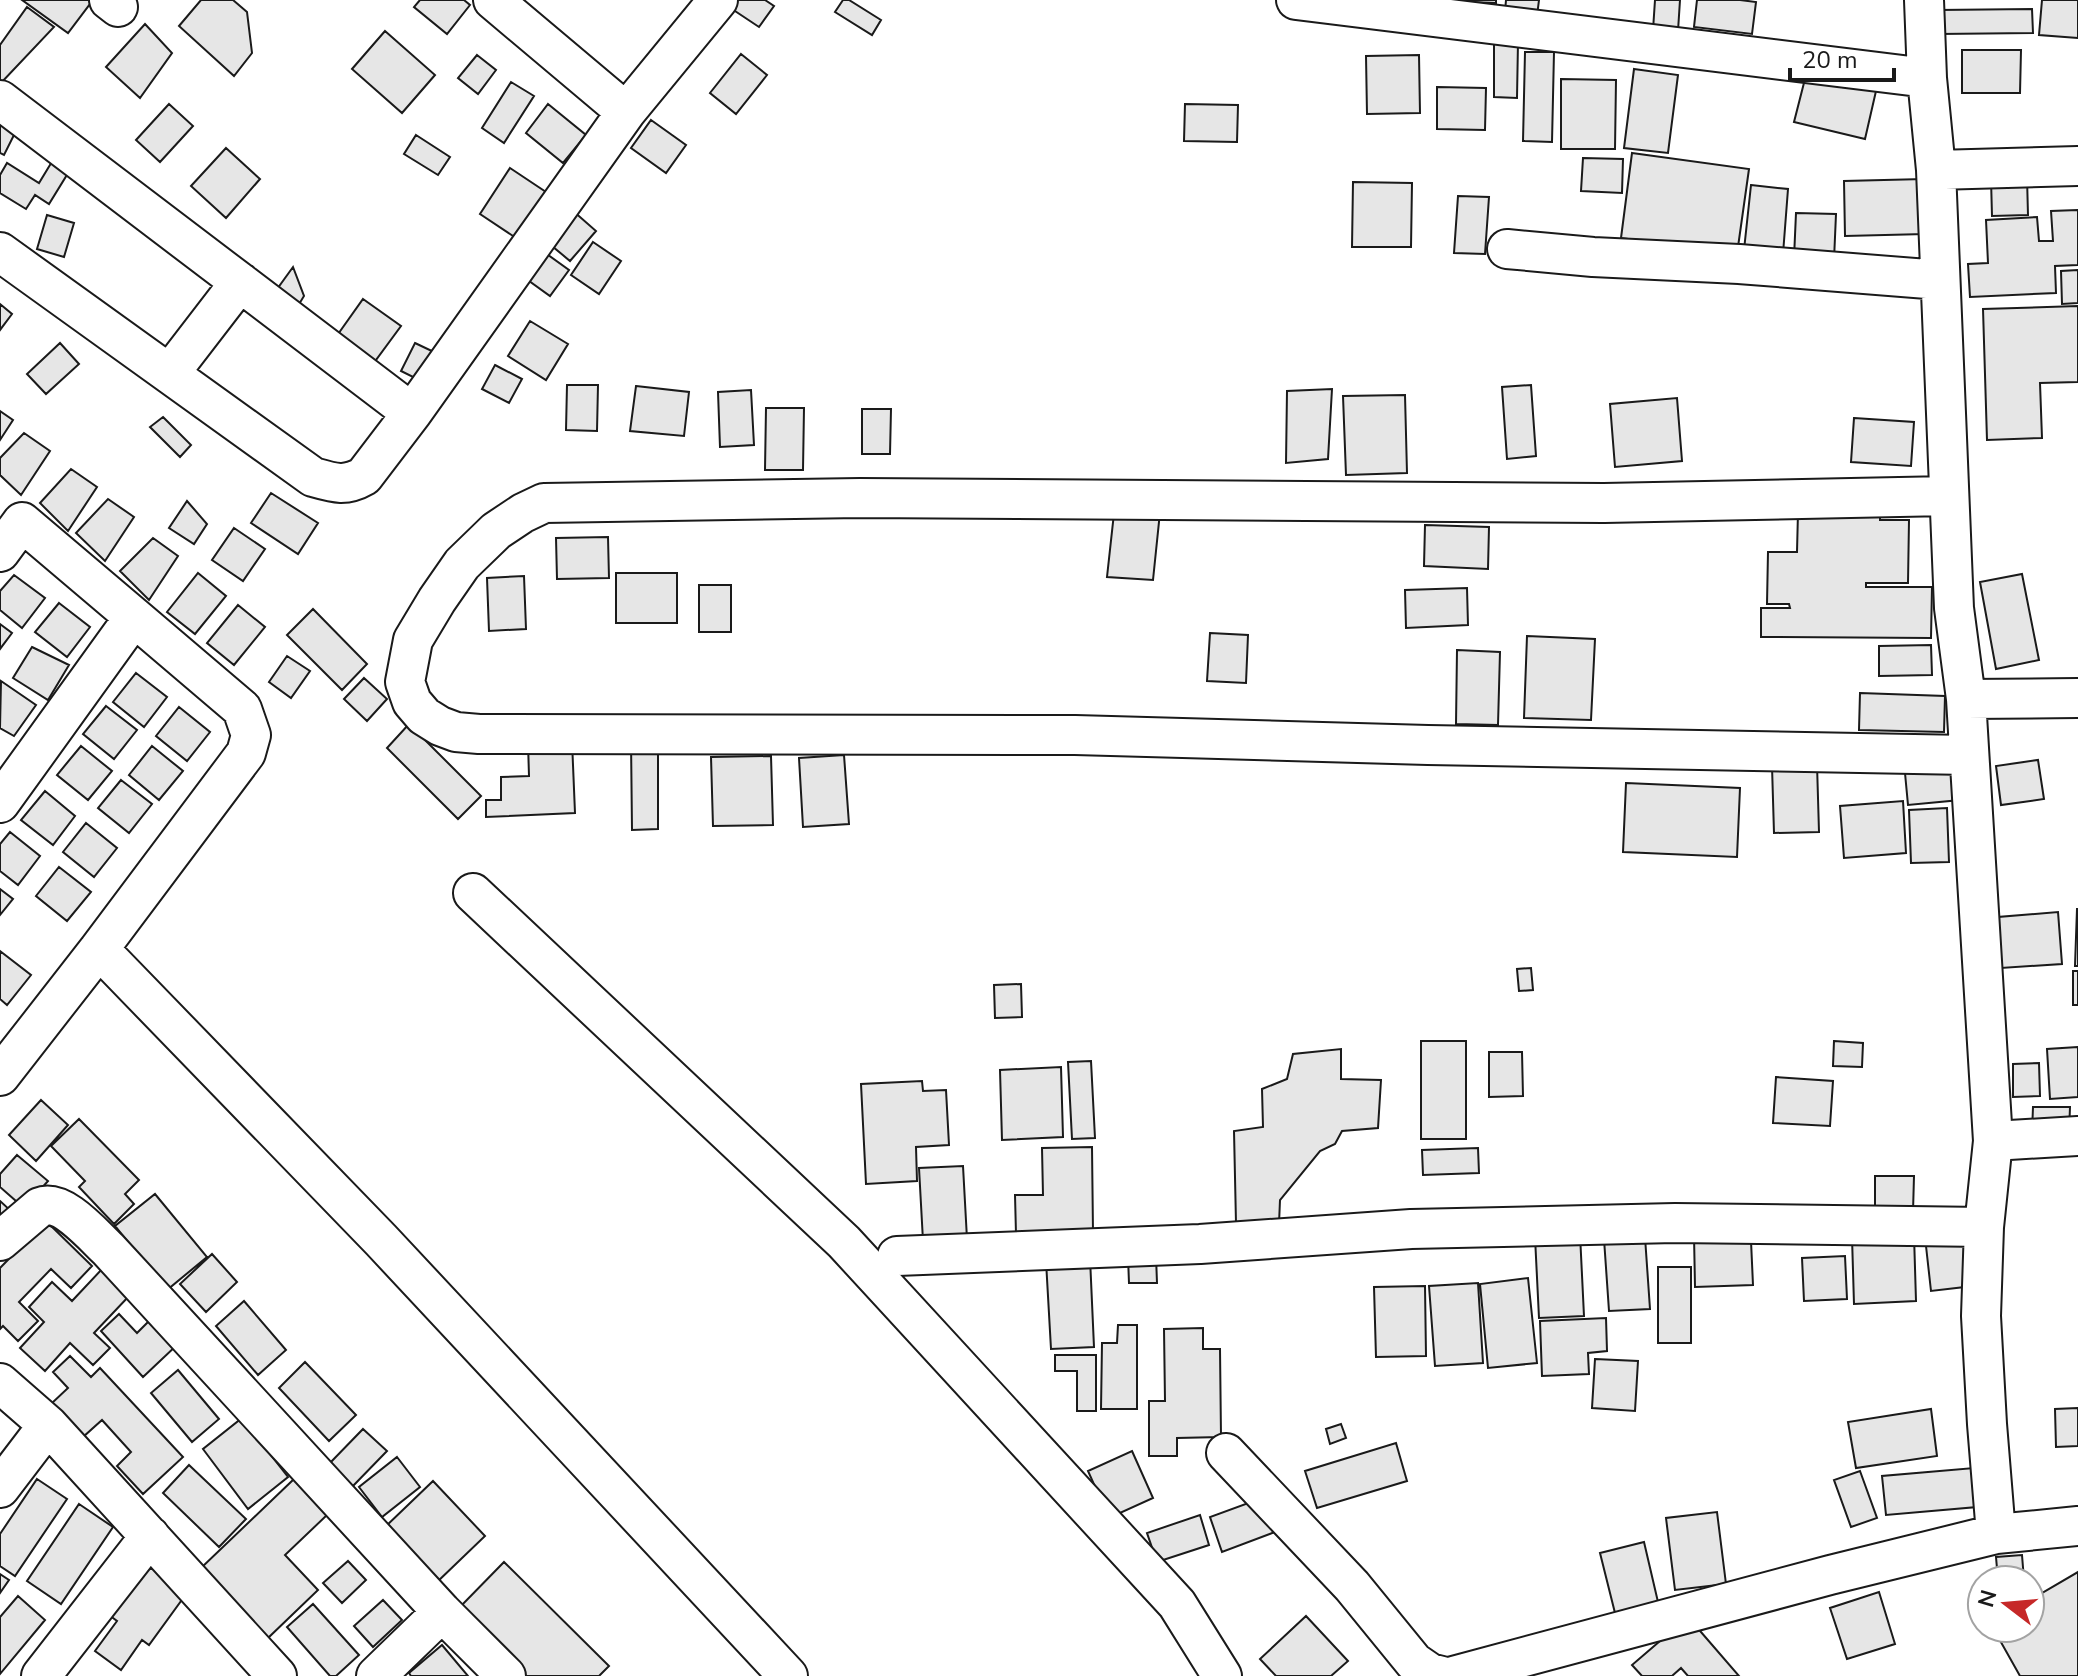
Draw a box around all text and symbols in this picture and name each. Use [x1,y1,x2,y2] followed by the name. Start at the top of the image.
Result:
[1790,32,1894,82] scale bar
[1802,44,1858,76] text: 20 m
[1966,1564,2046,1644] north arrow
[1971,1587,2004,1611] text: N

